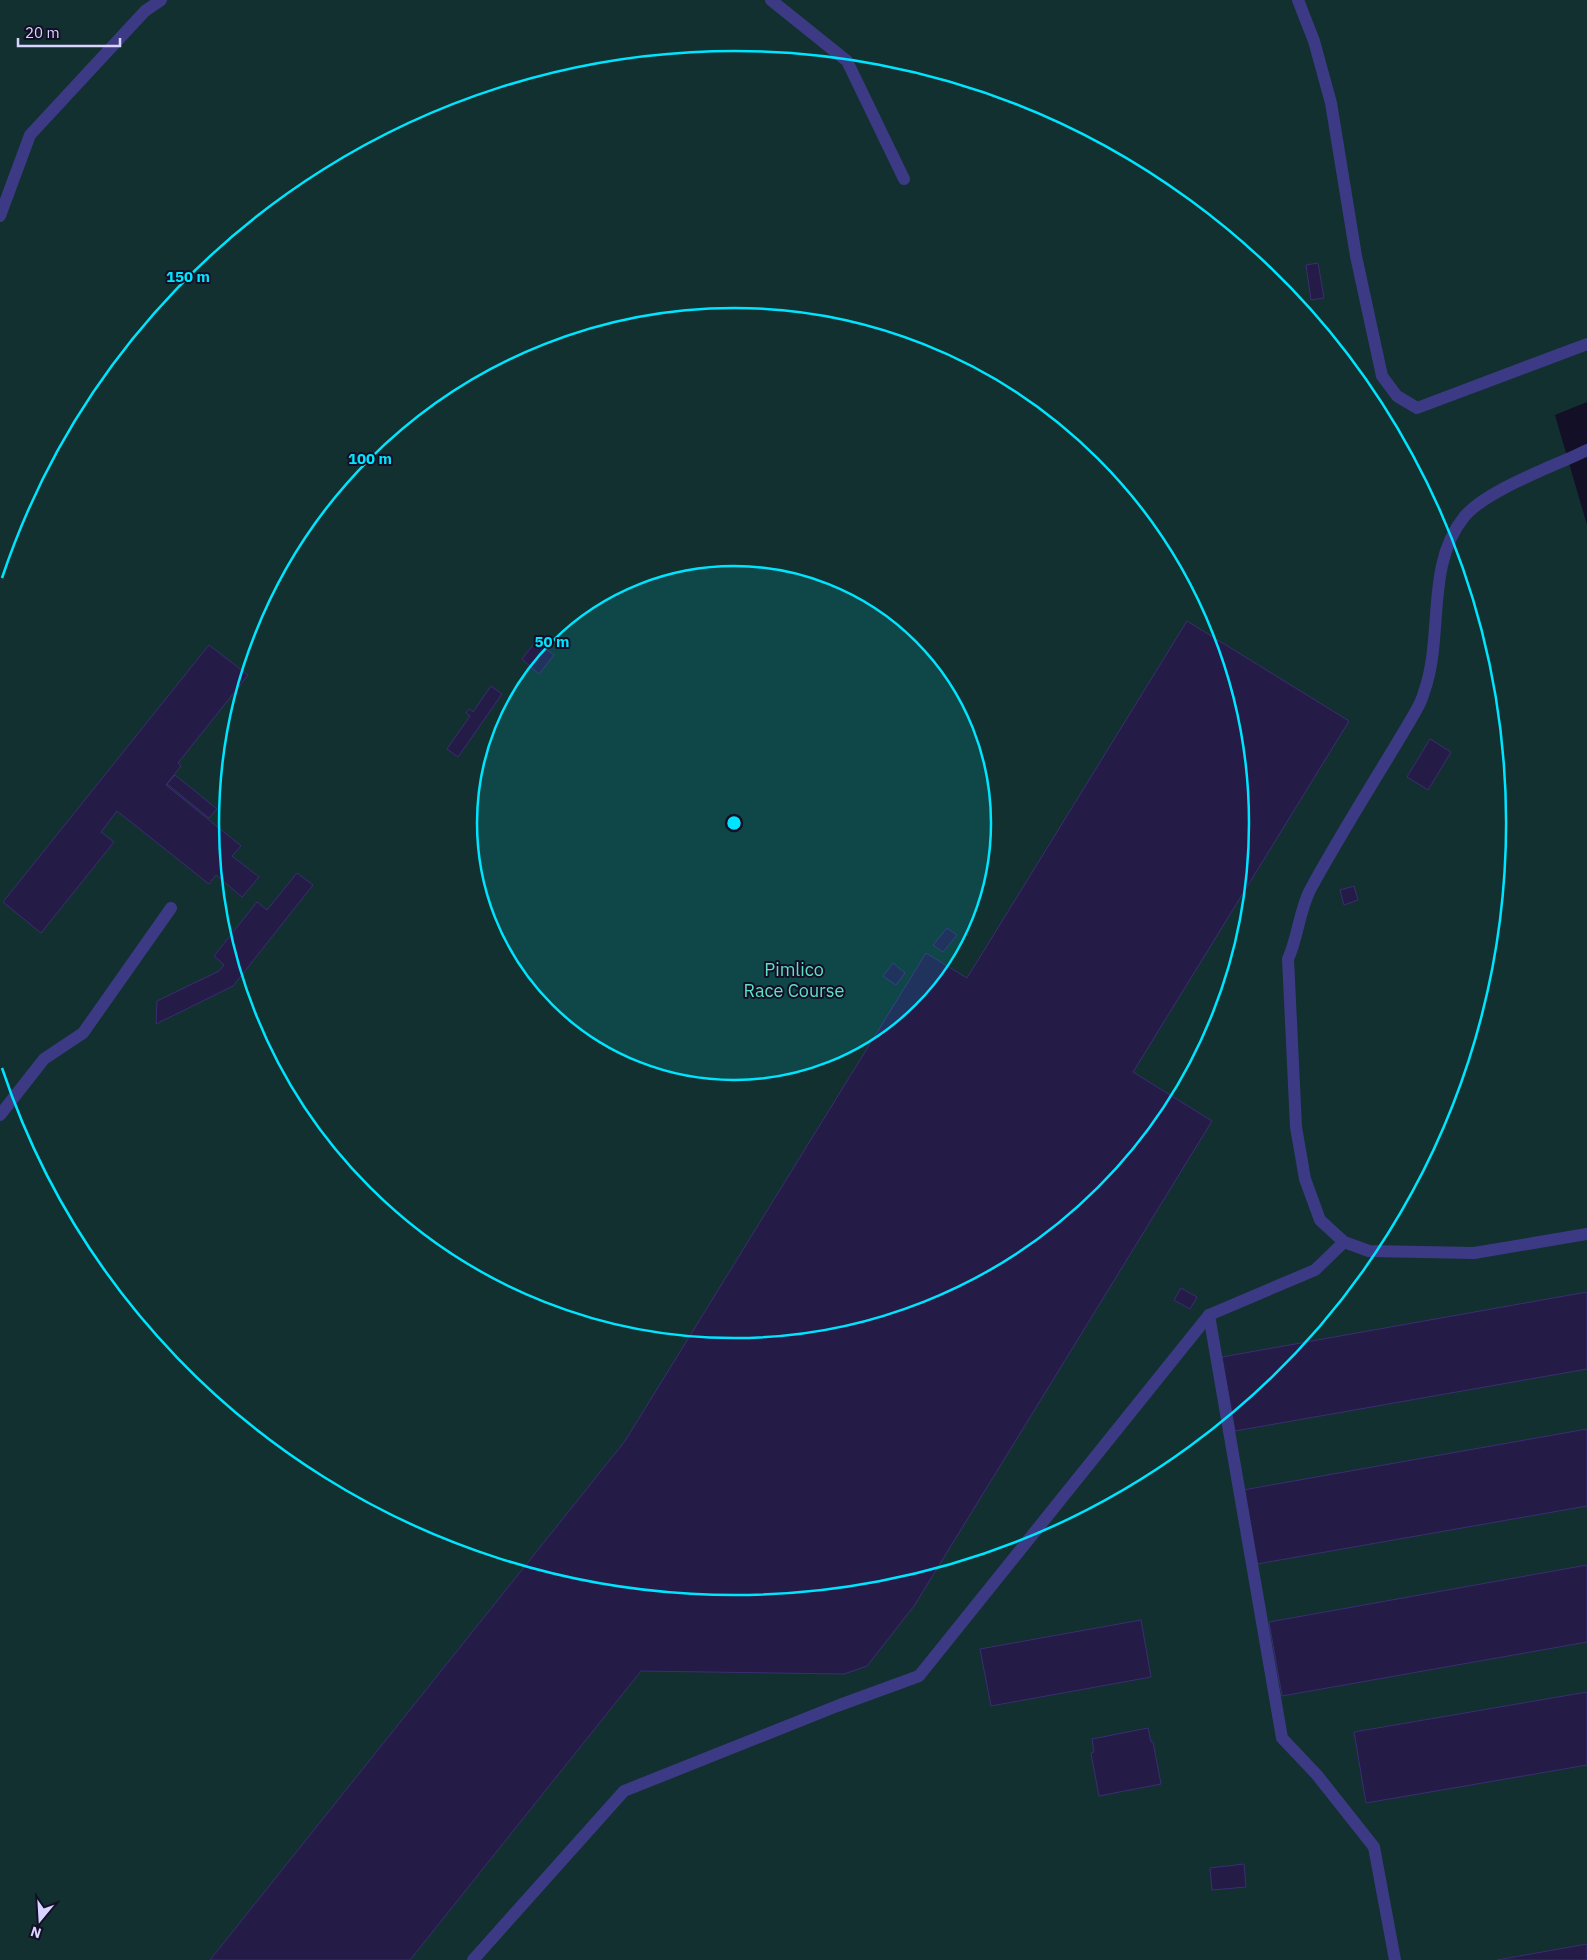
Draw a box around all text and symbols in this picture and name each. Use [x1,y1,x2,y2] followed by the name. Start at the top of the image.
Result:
[18,15,120,47] scale bar
[25,23,60,42] text: 20 m
[166,267,210,286] text: 150 m
[348,449,392,468] text: 100 m
[535,632,569,651] text: 50 m
[725,814,743,832] centre of rings
[744,958,844,1002] park label: Pimlico Race Course
[15,1895,65,1945] north arrow
[28,1922,44,1942] text: N

